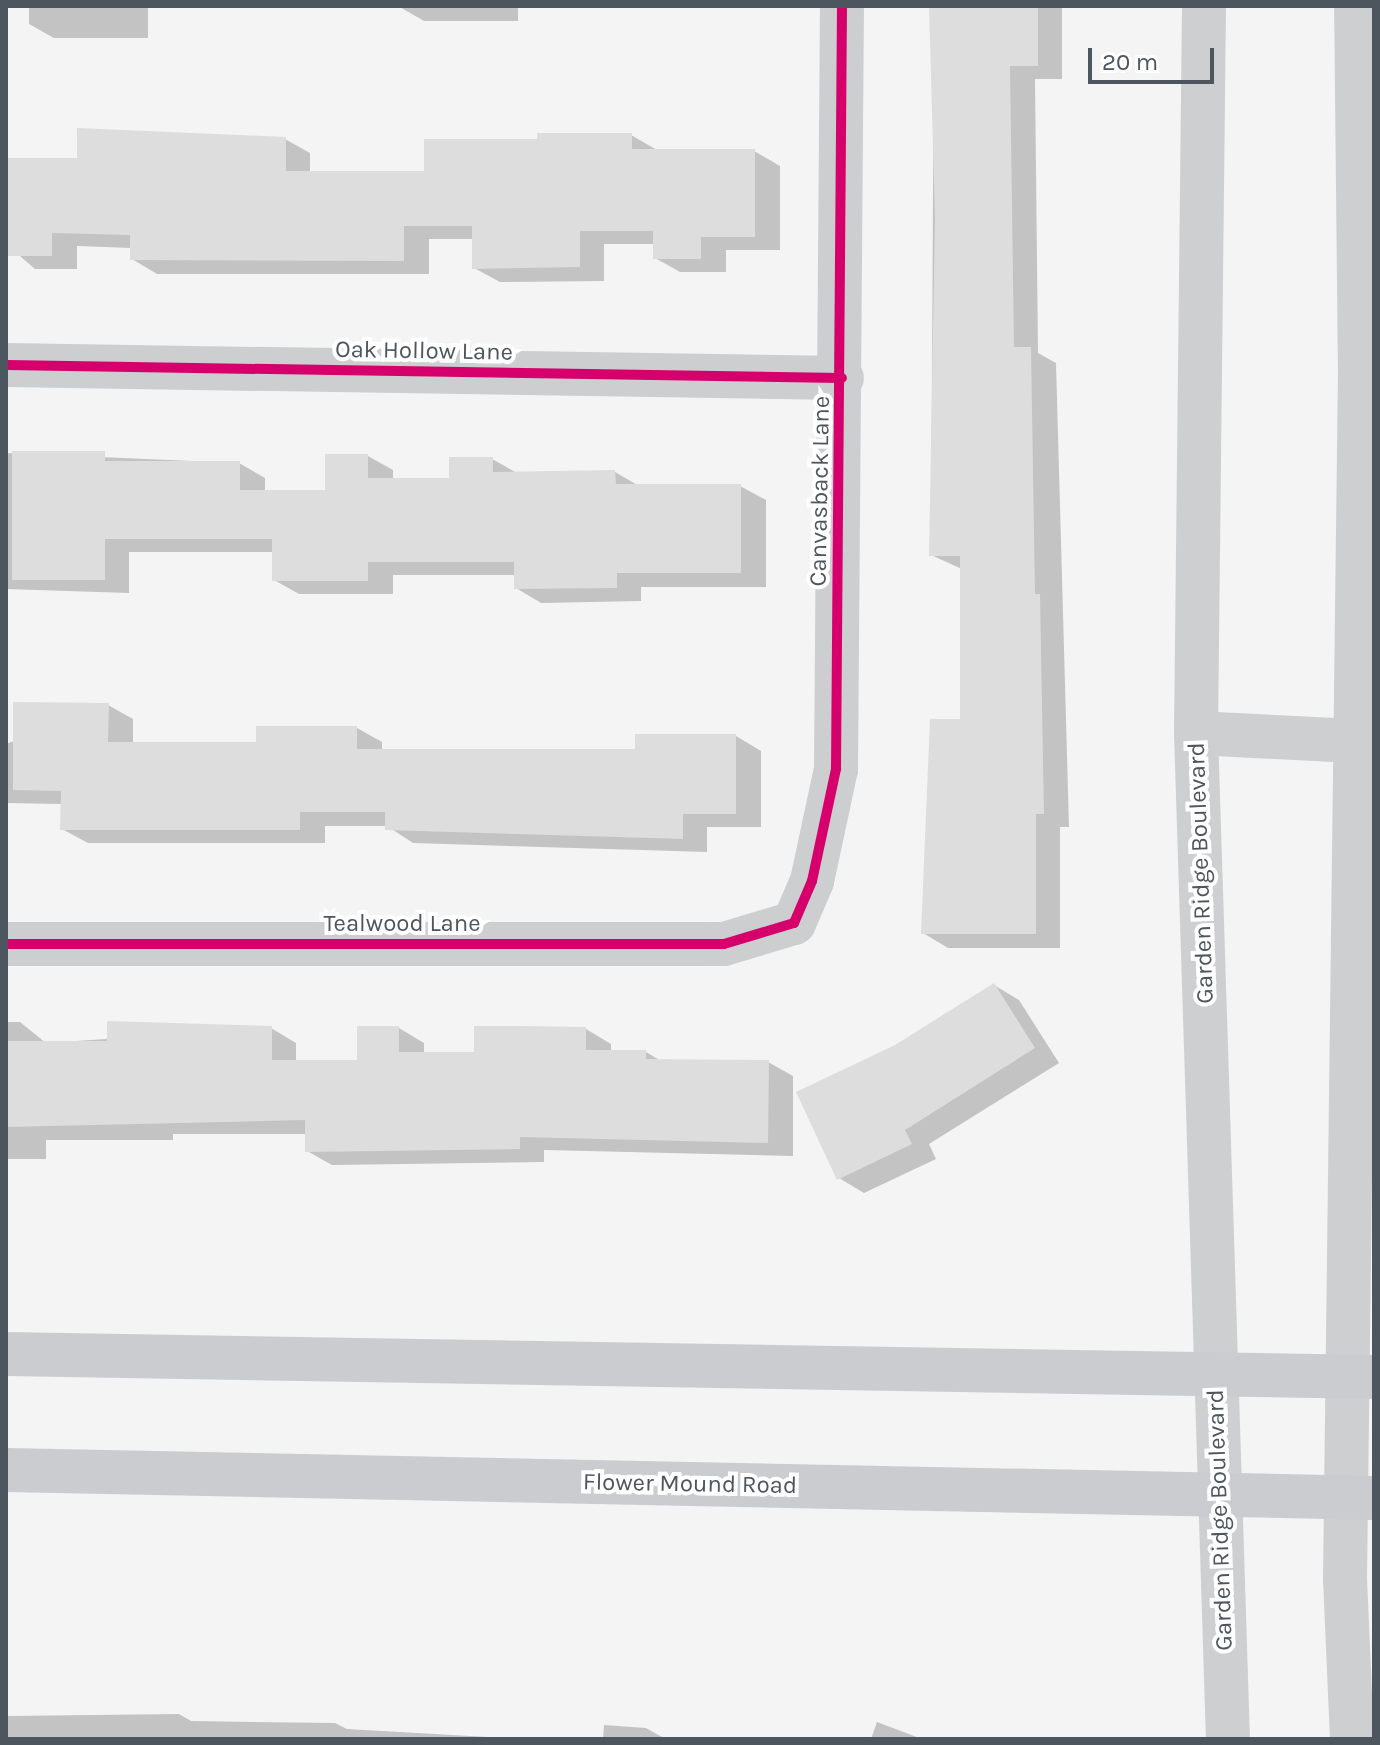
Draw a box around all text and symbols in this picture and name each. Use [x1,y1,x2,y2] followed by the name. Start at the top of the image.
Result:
[1092,32,1218,82] scale bar
[1102,48,1158,76] text: 20 m
[335,335,513,367] street label: Oak Hollow Lane
[804,395,836,587] street label: Canvasback Lane
[1182,742,1220,1004] street label: Garden Ridge Boulevard
[323,910,481,938] street label: Tealwood Lane
[1201,1389,1239,1651] street label: Garden Ridge Boulevard
[583,1468,797,1500] street label: Flower Mound Road

